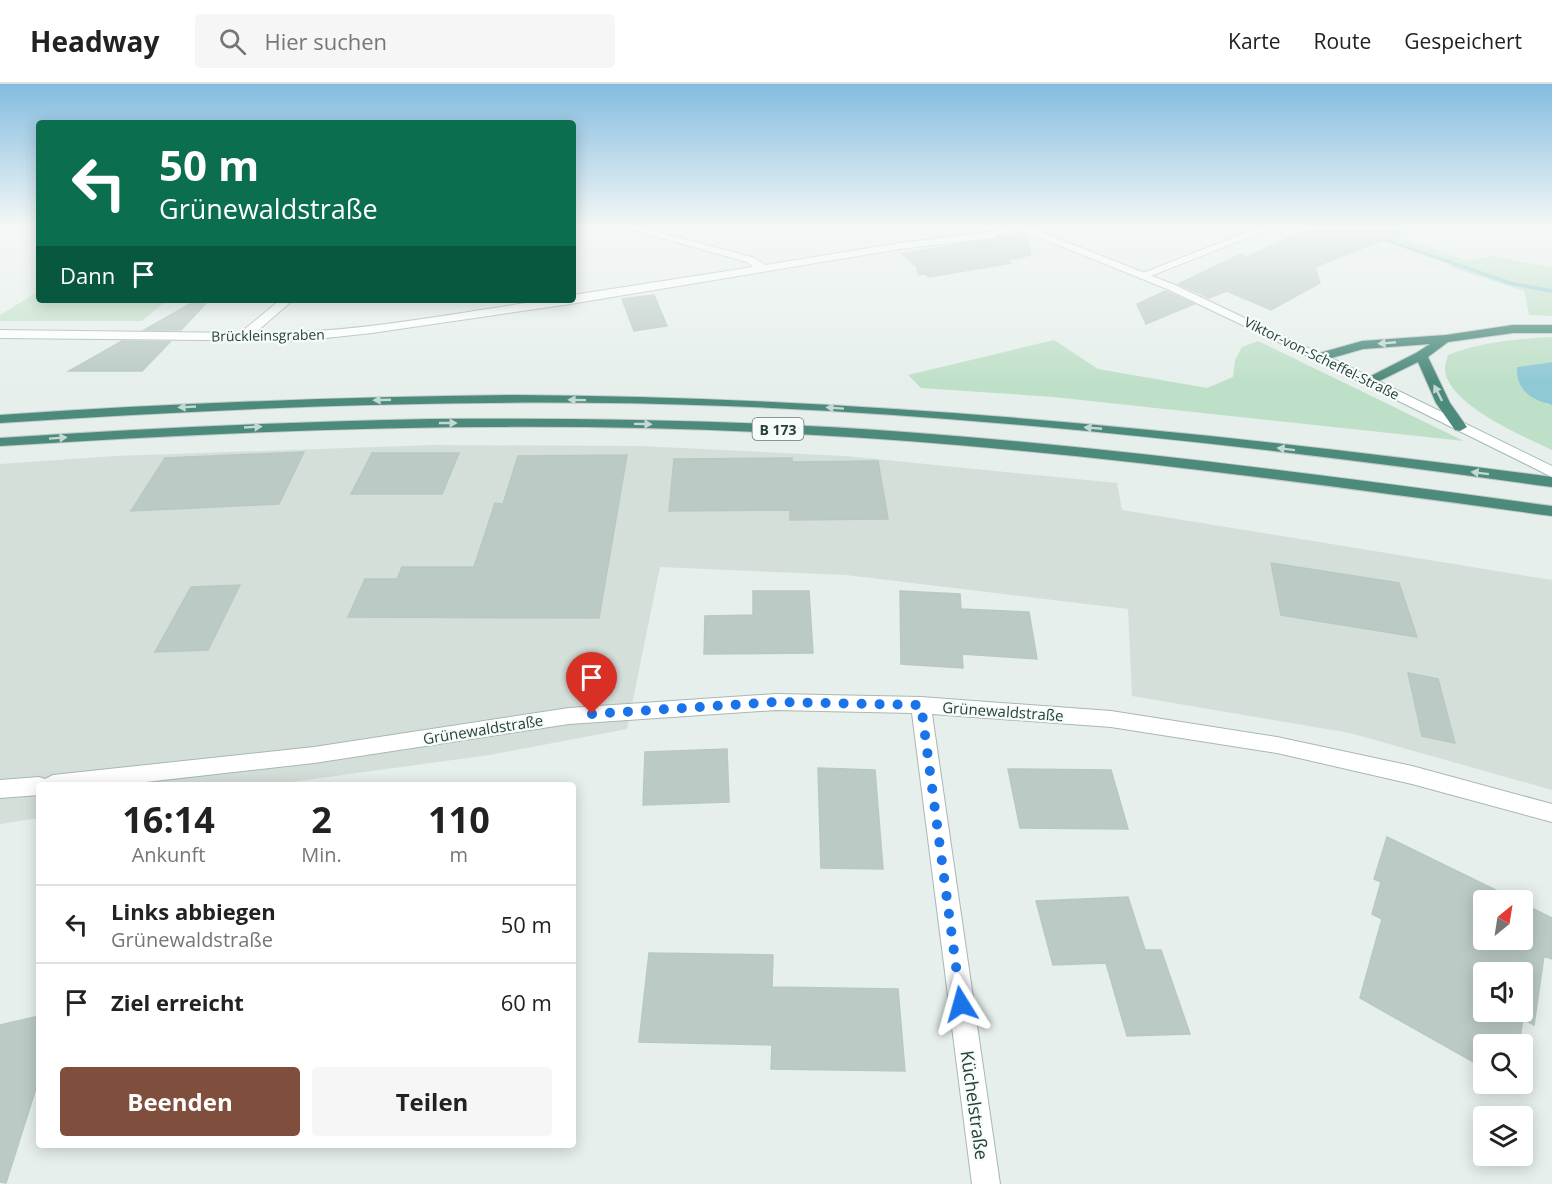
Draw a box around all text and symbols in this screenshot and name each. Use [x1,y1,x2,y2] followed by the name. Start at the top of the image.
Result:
[195,14,615,68] search box
[30,22,159,60] text: Headway
[216,25,249,58] icon: search
[264,26,387,56] text: Hier suchen
[1228,27,1280,55] text: Karte
[1313,27,1371,55] text: Route
[1404,27,1522,55] text: Gespeichert
[159,136,259,193] text: 50 m
[60,144,138,222] icon: left
[159,190,378,227] text: Grünewaldstraße
[127,258,160,291] icon: arrive
[60,260,115,290] text: Dann
[1241,312,1403,404] street label: Viktor-von-Scheffel-Straße
[211,325,325,345] street label: Brückleinsgraben
[1378,338,1397,348] one-way arrow
[1434,384,1443,401] one-way arrow
[373,395,392,405] one-way arrow
[568,395,587,404] one-way arrow
[178,402,197,411] one-way arrow
[826,403,845,413] one-way arrow
[438,418,457,428] one-way arrow
[752,418,804,440] road number: B 173
[633,419,652,429] one-way arrow
[244,422,263,431] one-way arrow
[1083,423,1102,433] one-way arrow
[49,433,68,443] one-way arrow
[1277,445,1296,454] one-way arrow
[1470,468,1489,478] one-way arrow
[566,652,617,714] pin
[575,661,608,694] icon: arrive
[942,697,1064,725] street label: Grünewaldstraße
[421,710,545,748] street label: Grünewaldstraße
[122,795,215,844] text: 16:14
[311,795,332,844] text: 2
[428,795,490,844] text: 110
[132,841,205,868] text: Ankunft
[301,841,342,868] text: Min.
[450,841,468,868] text: m
[1473,890,1533,950] north arrow
[1473,890,1533,1166] map controls
[111,896,276,926] text: Links abbiegen
[60,908,93,941] icon: left
[501,909,552,939] text: 50 m
[111,926,273,953] text: Grünewaldstraße
[1473,962,1533,1022] button: sound
[929,972,993,1036] position arrow
[60,986,93,1019] icon: arrive
[111,987,244,1017] text: Ziel erreicht
[501,987,552,1017] text: 60 m
[1473,1034,1533,1094] button: search
[955,1049,995,1161] street label: Küchelstraße
[60,1067,300,1136] button: Beenden
[312,1067,552,1136] button: Teilen
[1473,1106,1533,1166] button: layers

